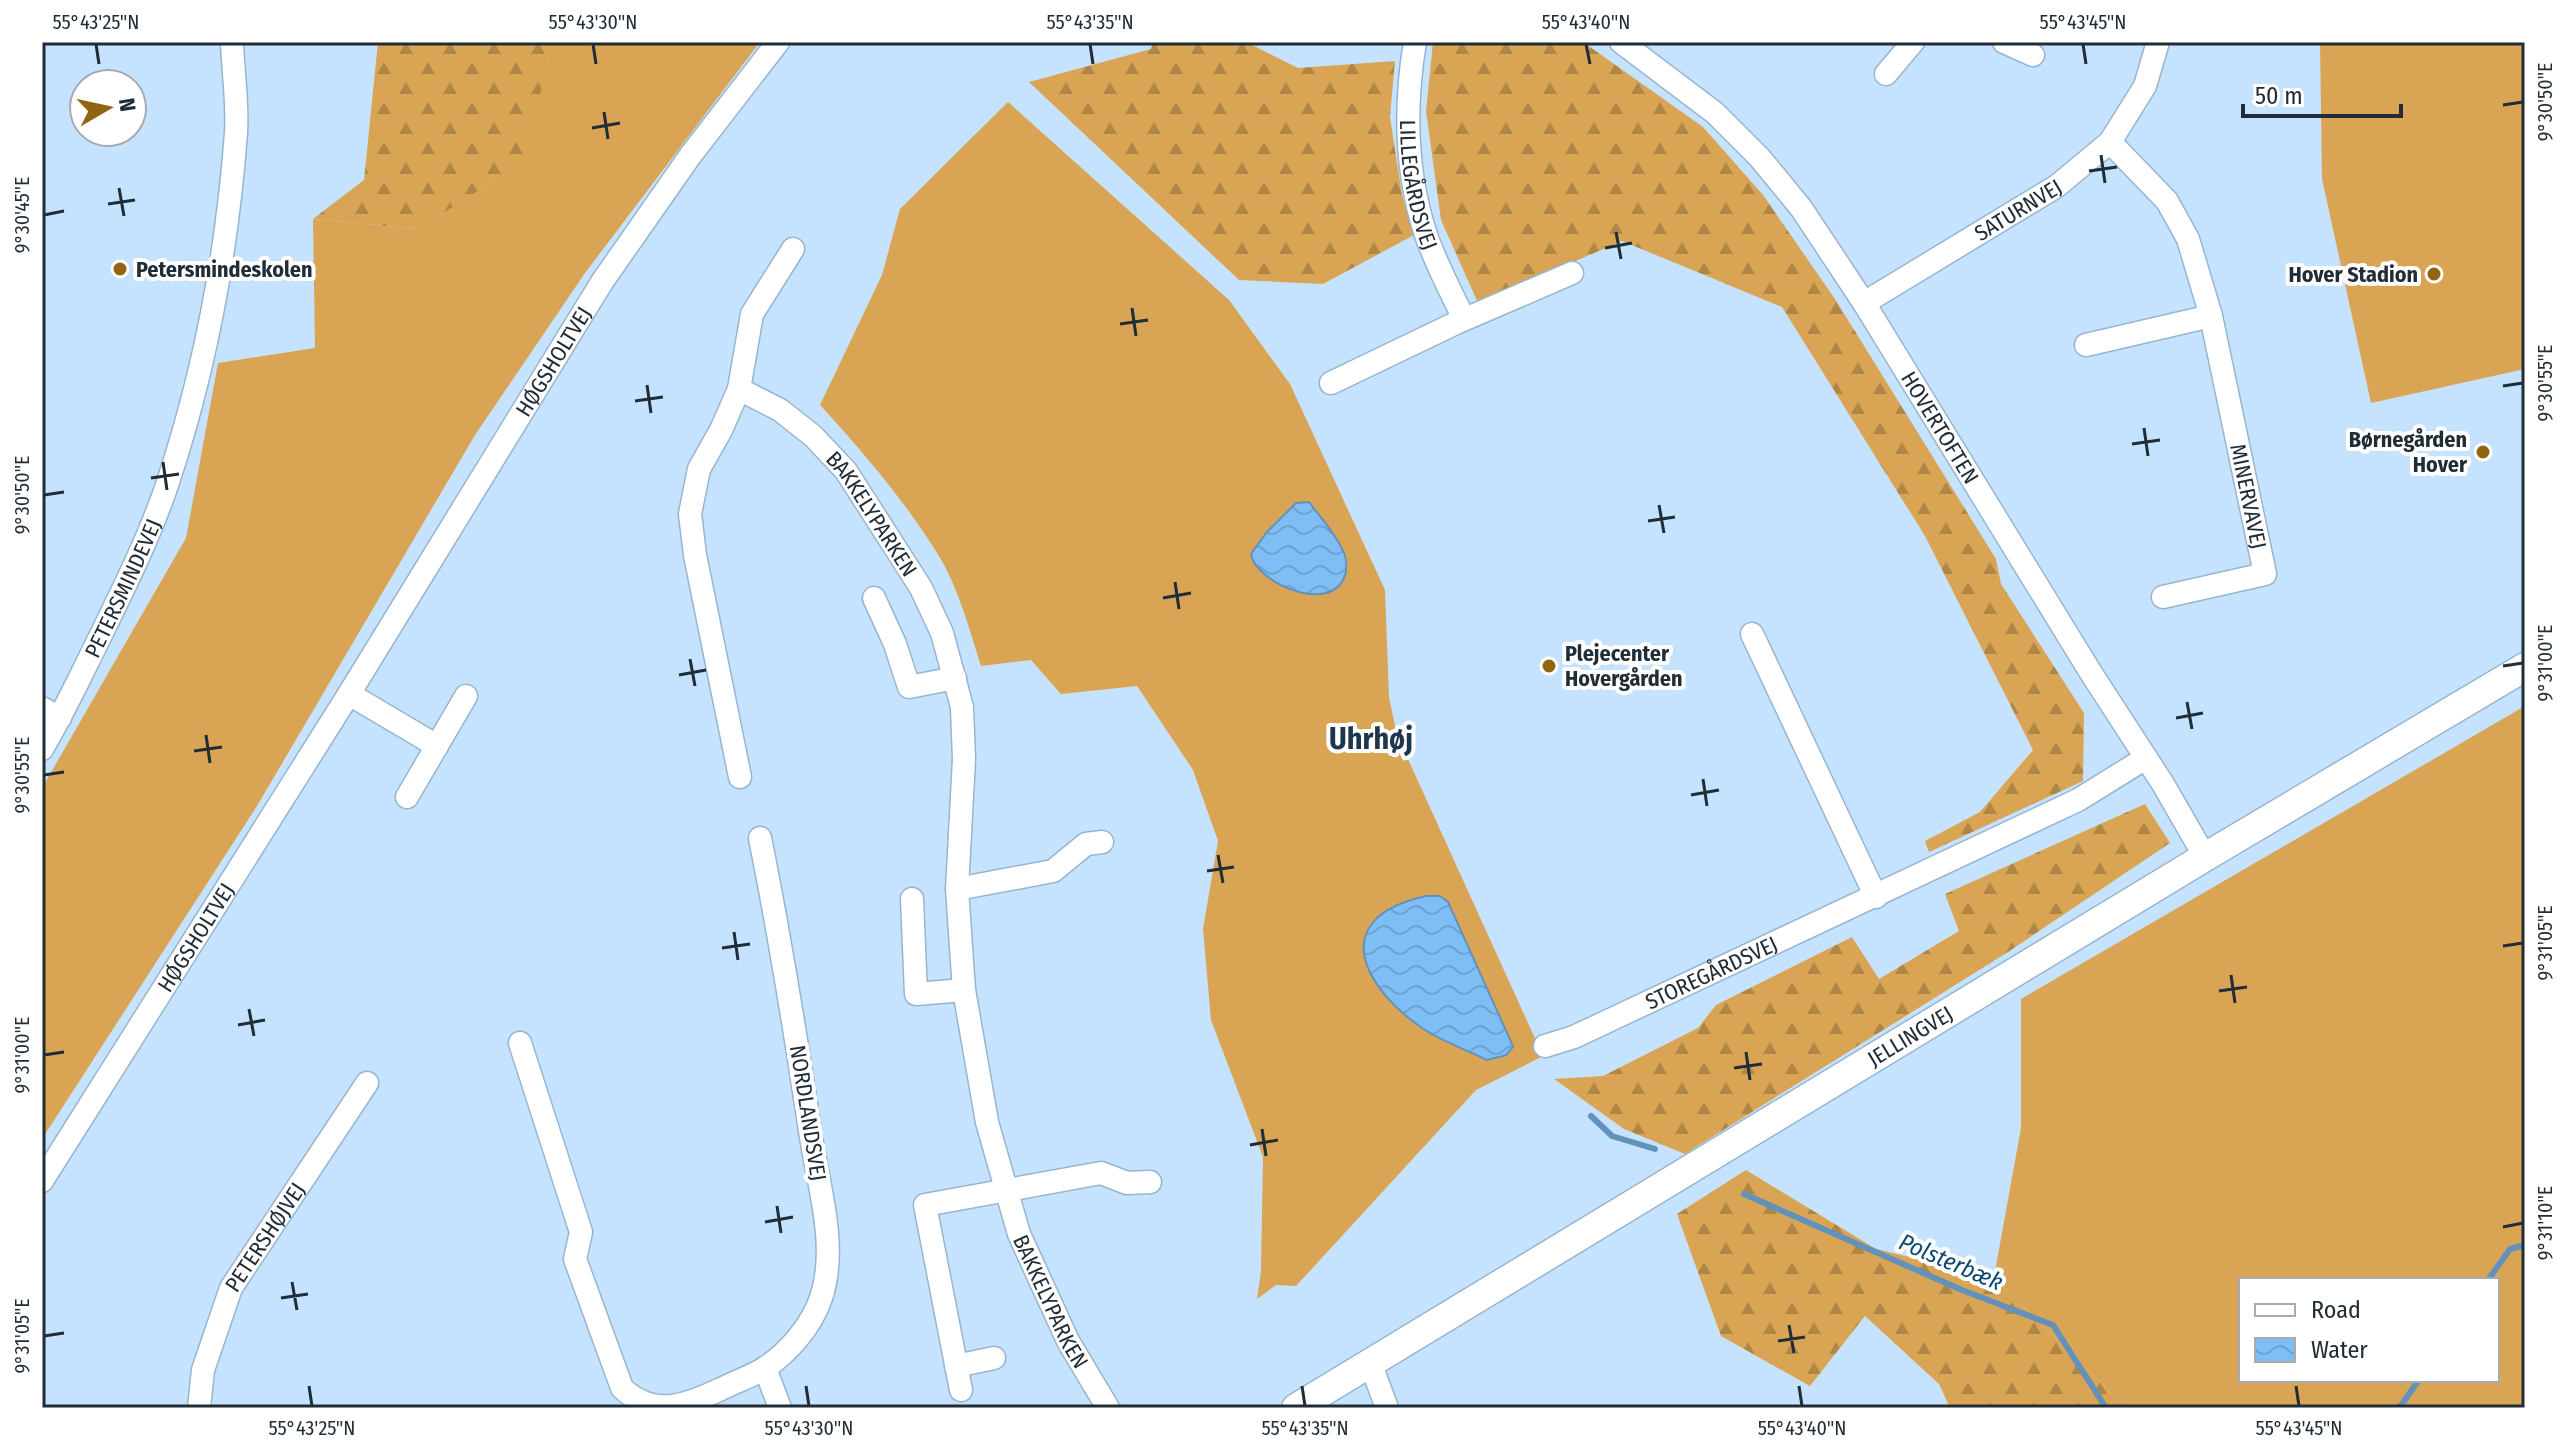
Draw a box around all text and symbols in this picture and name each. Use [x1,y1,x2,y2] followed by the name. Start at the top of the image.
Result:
[53,10,140,34] text: 55°43'25"N
[549,10,637,34] text: 55°43'30"N
[1046,10,1134,34] text: 55°43'35"N
[1542,10,1630,34] text: 55°43'40"N
[2040,10,2126,34] text: 55°43'45"N
[2533,63,2557,141] text: 9°30'50"E
[68,68,148,148] north arrow
[2243,68,2401,118] scale bar
[2255,82,2303,110] text: 50 m
[113,96,142,114] text: N
[1395,120,1444,254] street label: LILLEGÅRDSVEJ
[1969,173,2066,246] street label: SATURNVEJ
[10,177,34,253] text: 9°30'45"E
[136,256,312,283] place label: Petersmindeskolen
[111,260,129,278] marker: Petersmindeskolen
[2288,261,2418,288] place label: Hover Stadion
[2425,265,2443,283] marker: Hover Stadion
[509,302,597,421] street label: HØGSHOLTVEJ
[2533,345,2557,421] text: 9°30'55"E
[1896,366,1985,489] street label: HOVERTOFTEN
[2349,426,2468,478] place label: Børnegården Hover
[2225,441,2273,551] street label: MINERVAVEJ
[2474,443,2492,461] marker: Børnegården Hover
[821,445,923,581] street label: BAKKELYPARKEN
[10,456,34,534] text: 9°30'50"E
[78,515,167,662] street label: PETERSMINDEVEJ
[2533,625,2557,701] text: 9°31'00"E
[1565,640,1682,692] place label: Plejecenter Hovergården
[1540,657,1558,675] marker: Plejecenter Hovergården
[1329,721,1413,757] district label: Uhrhøj
[10,737,34,813] text: 9°30'55"E
[151,878,240,997] street label: HØGSHOLTVEJ
[2533,905,2557,981] text: 9°31'05"E
[1641,930,1781,1015] street label: STOREGÅRDSVEJ
[1862,1000,1958,1072] street label: JELLINGVEJ
[10,1017,34,1093] text: 9°31'00"E
[784,1043,832,1183] street label: NORDLANDSVEJ
[219,1177,311,1297] street label: PETERSHØJVEJ
[2533,1186,2557,1260] text: 9°31'10"E
[1895,1228,2007,1296] water label: Polsterbæk
[1008,1230,1095,1373] street label: BAKKELYPARKEN
[2239,1278,2499,1382] legend
[2311,1296,2361,1324] text: Road
[10,1298,34,1374] text: 9°31'05"E
[2311,1336,2368,1364] text: Water
[269,1416,356,1440] text: 55°43'25"N
[765,1416,853,1440] text: 55°43'30"N
[1261,1416,1349,1440] text: 55°43'35"N
[1758,1416,1846,1440] text: 55°43'40"N
[2256,1416,2342,1440] text: 55°43'45"N

